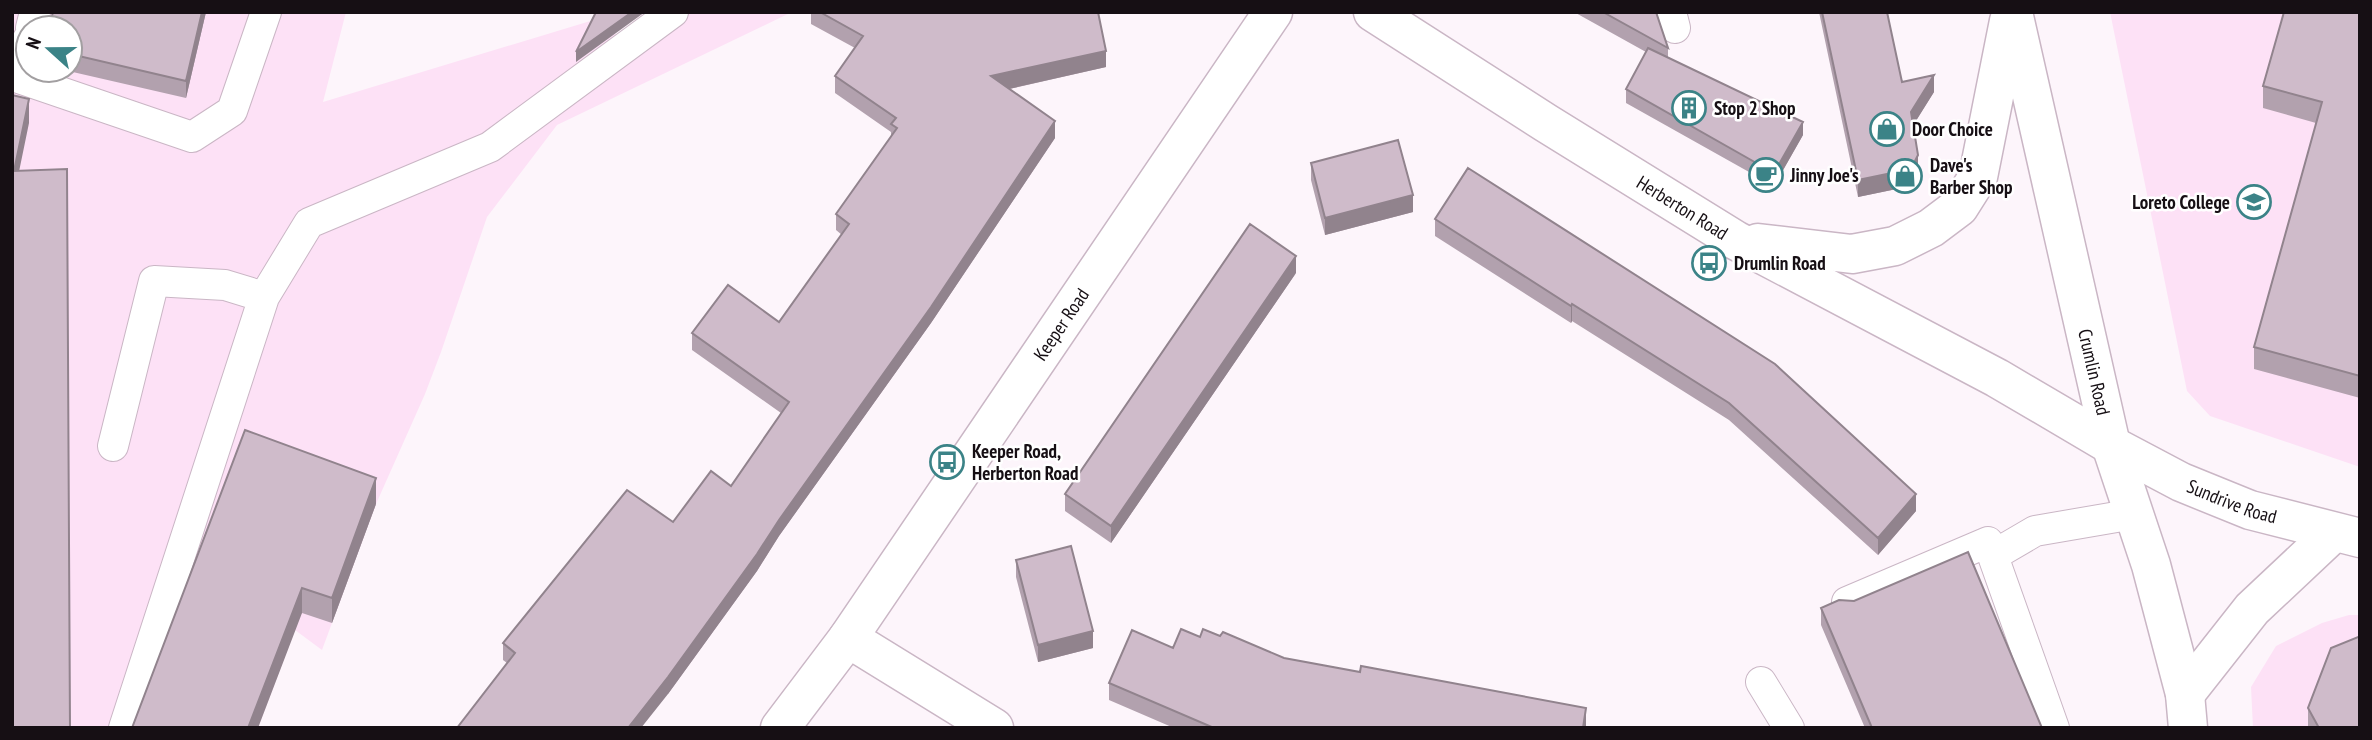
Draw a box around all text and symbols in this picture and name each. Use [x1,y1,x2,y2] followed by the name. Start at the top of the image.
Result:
[14,14,84,84] north arrow
[20,34,46,52] text: N
[1670,89,1708,127] building icon: Stop 2 Shop
[1714,96,1796,120] place label: Stop 2 Shop
[1868,110,1906,148] shop icon: Door Choice
[1912,117,1993,141] place label: Door Choice
[1930,153,2013,199] place label: Dave's Barber Shop
[1747,156,1785,194] cafe icon: Jinny Joe's
[1886,157,1924,195] shop icon: Dave's Barber Shop
[1789,163,1859,187] place label: Jinny Joe's
[1632,170,1733,245] street label: Herberton Road
[2235,183,2273,221] school or university icon: Loreto College
[2132,190,2230,214] place label: Loreto College
[1690,244,1728,282] bus stop icon: Drumlin Road
[1734,251,1826,275] place label: Drumlin Road
[1028,284,1094,365] street label: Keeper Road
[2073,326,2116,417] street label: Crumlin Road
[972,439,1078,485] place label: Keeper Road, Herberton Road
[928,443,966,481] bus stop icon: Keeper Road, Herberton Road
[2184,474,2279,528] street label: Sundrive Road

